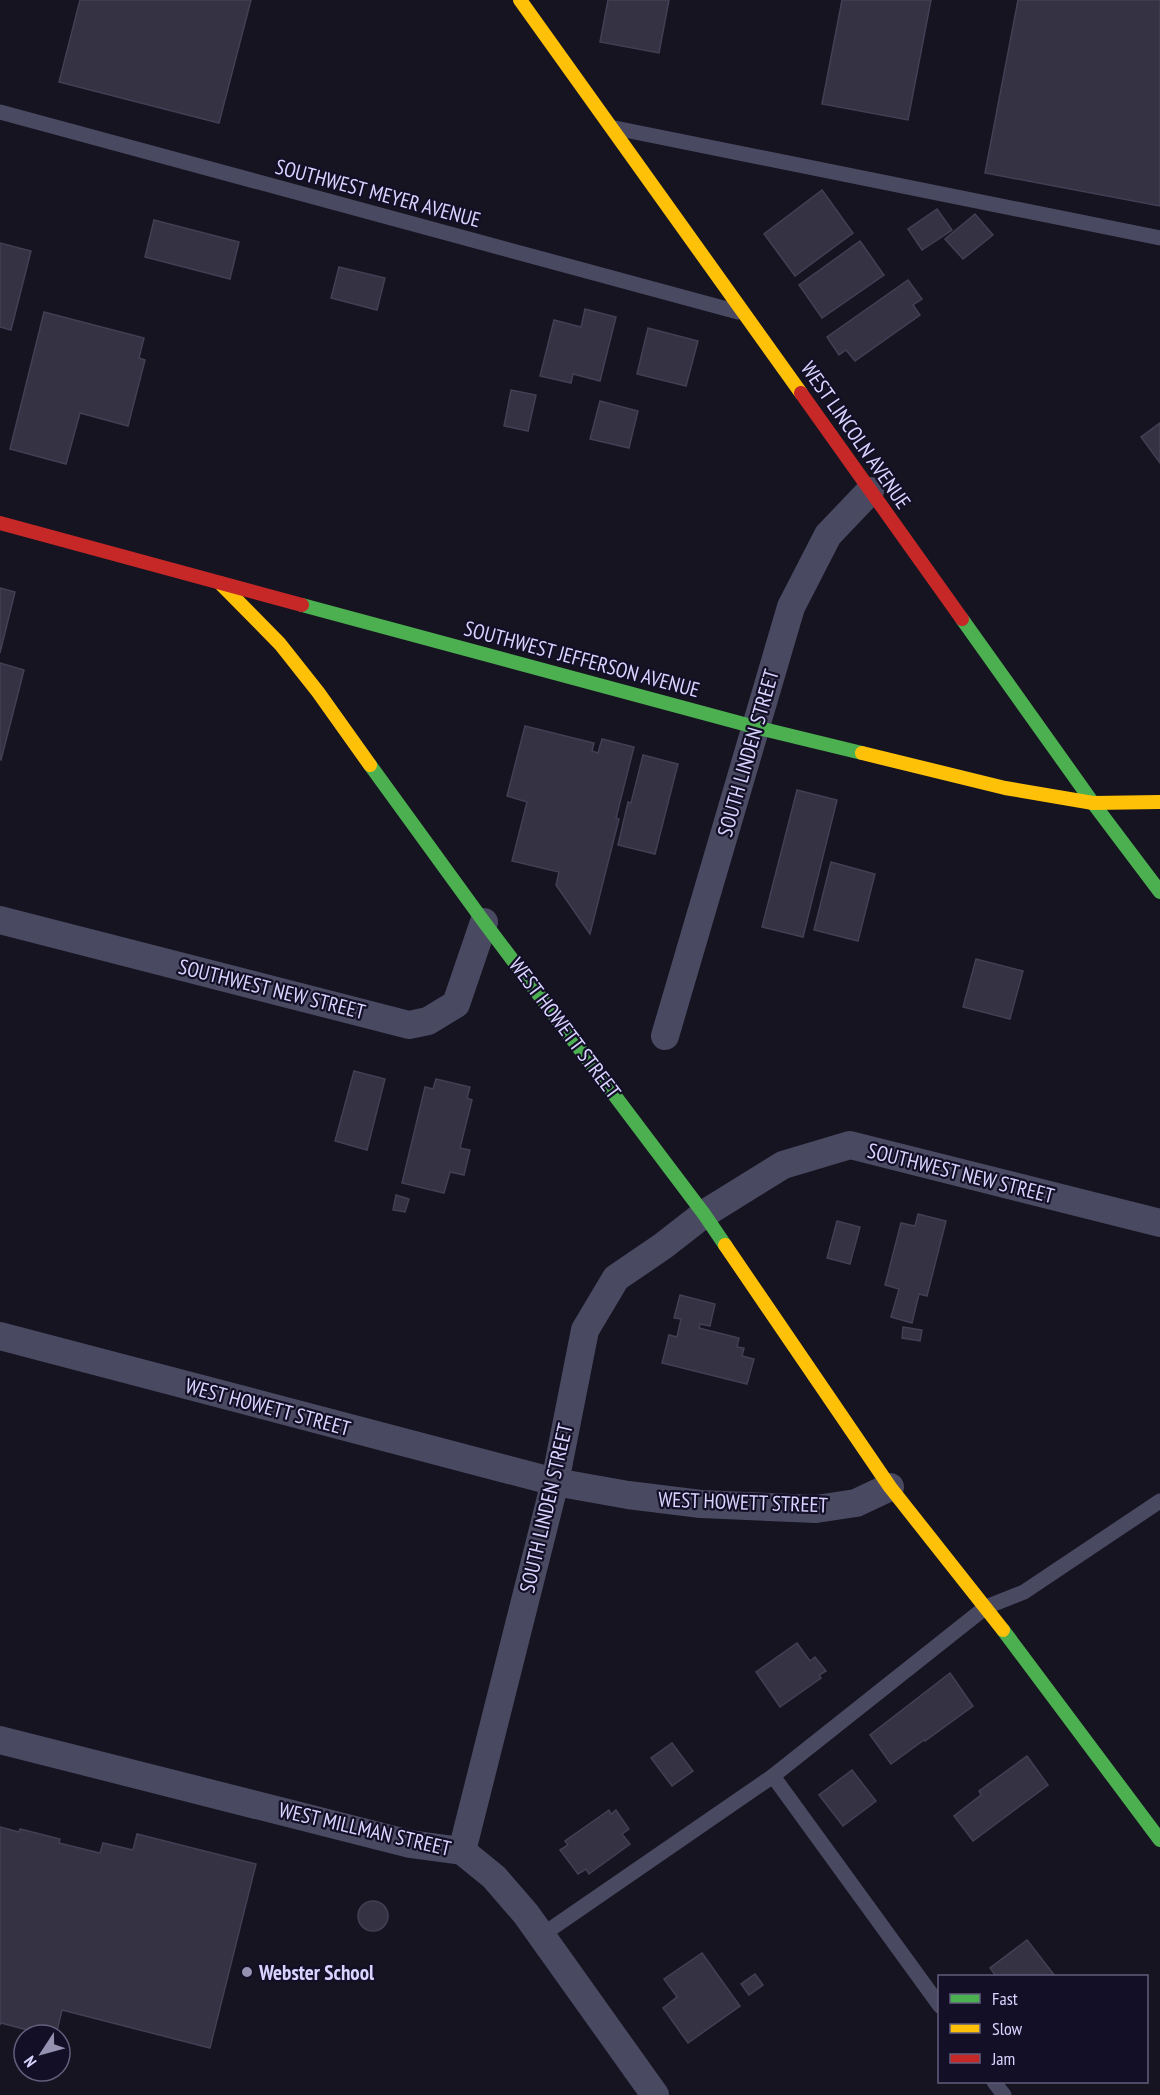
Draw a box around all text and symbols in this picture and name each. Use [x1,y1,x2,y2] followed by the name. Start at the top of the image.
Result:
[272,153,484,233] street label: SOUTHWEST MEYER AVENUE
[795,356,917,514] street label: WEST LINCOLN AVENUE
[461,615,703,703] street label: SOUTHWEST JEFFERSON AVENUE
[711,665,785,840] street label: SOUTH LINDEN STREET
[503,952,627,1104] street label: WEST HOWETT STREET
[176,953,369,1025] street label: SOUTHWEST NEW STREET
[865,1137,1058,1209] street label: SOUTHWEST NEW STREET
[183,1372,354,1442] street label: WEST HOWETT STREET
[513,1420,579,1595] street label: SOUTH LINDEN STREET
[658,1486,829,1518] street label: WEST HOWETT STREET
[276,1796,454,1862] street label: WEST MILLMAN STREET
[258,1959,375,1986] place label: Webster School
[240,1965,254,1979] marker: Webster School
[938,1975,1148,2083] legend
[992,1987,1018,2010] text: Fast
[992,2017,1023,2040] text: Slow
[12,2023,72,2083] north arrow
[991,2047,1015,2070] text: Jam
[19,2052,40,2071] text: N

